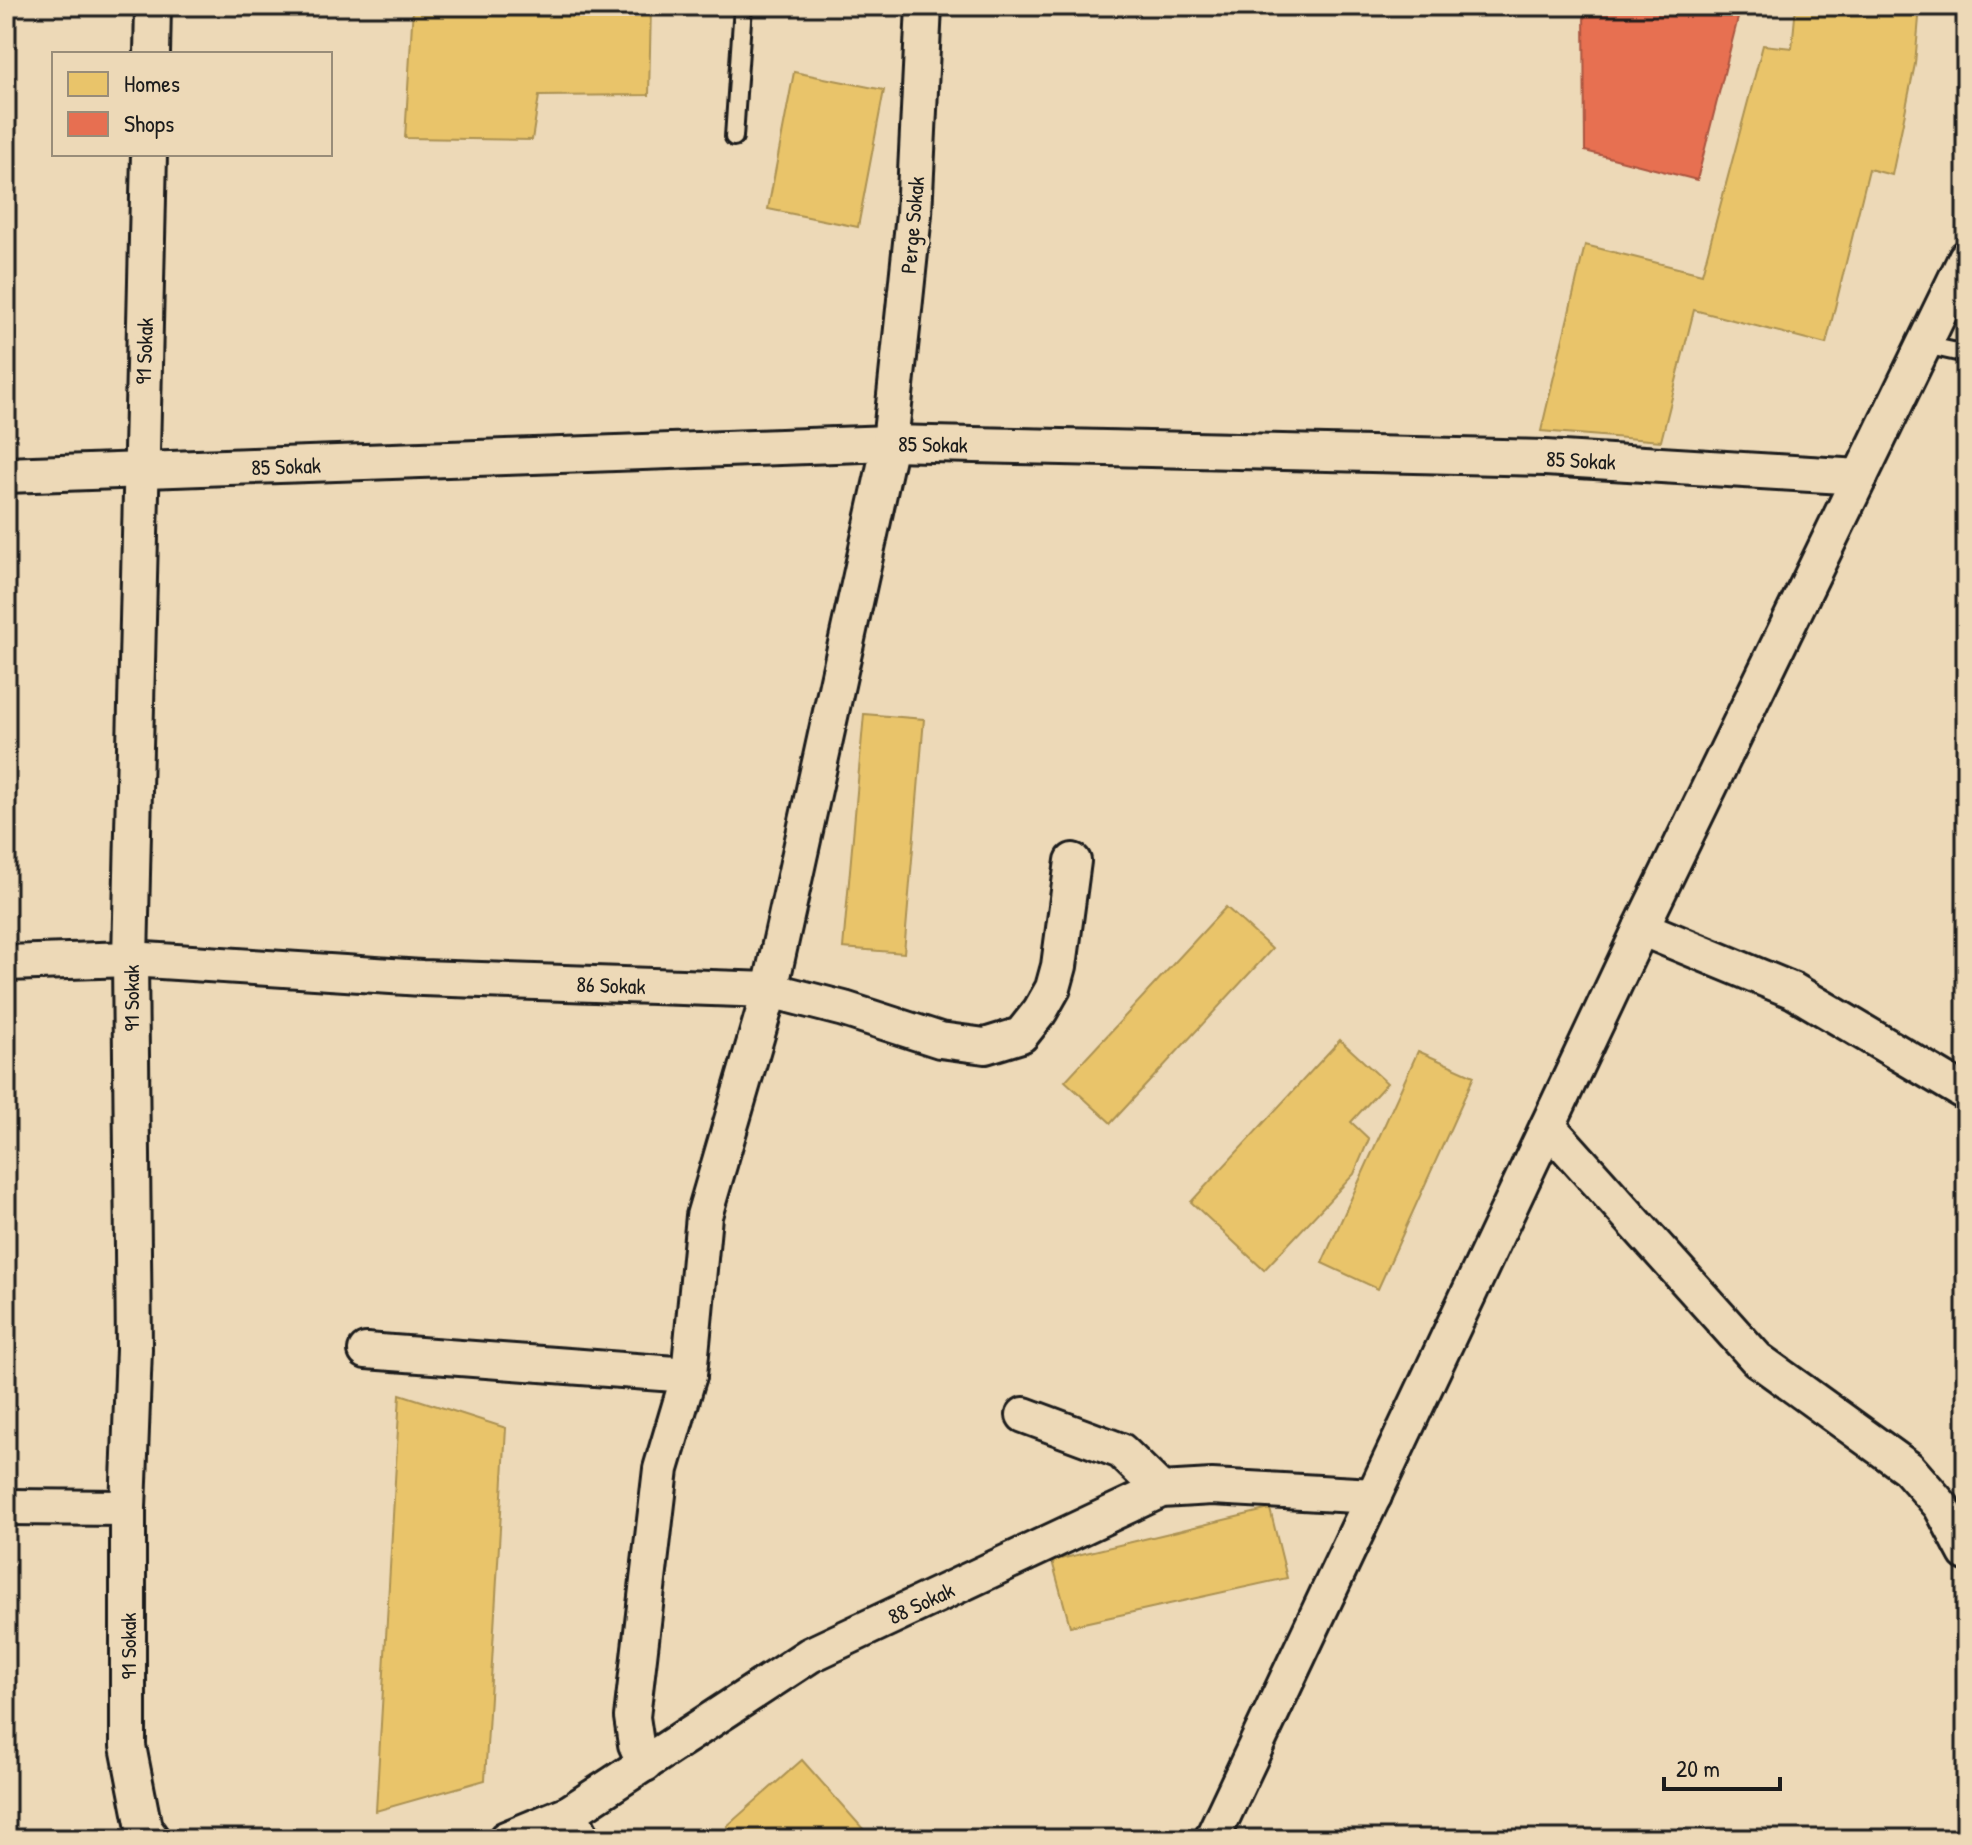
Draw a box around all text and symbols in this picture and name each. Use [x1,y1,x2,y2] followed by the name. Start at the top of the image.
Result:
[52,52,332,156] legend
[124,67,180,99] text: Homes
[124,107,174,139] text: Shops
[893,175,931,275] street label: Perge Sokak
[128,317,160,385] street label: 91 Sokak
[898,428,968,460] street label: 85 Sokak
[1545,443,1617,477] street label: 85 Sokak
[251,450,321,482] street label: 85 Sokak
[116,965,146,1031] street label: 91 Sokak
[576,969,646,1001] street label: 86 Sokak
[883,1575,959,1631] street label: 88 Sokak
[113,1613,143,1679] street label: 91 Sokak
[1664,1741,1780,1791] scale bar
[1676,1752,1720,1784] text: 20 m

